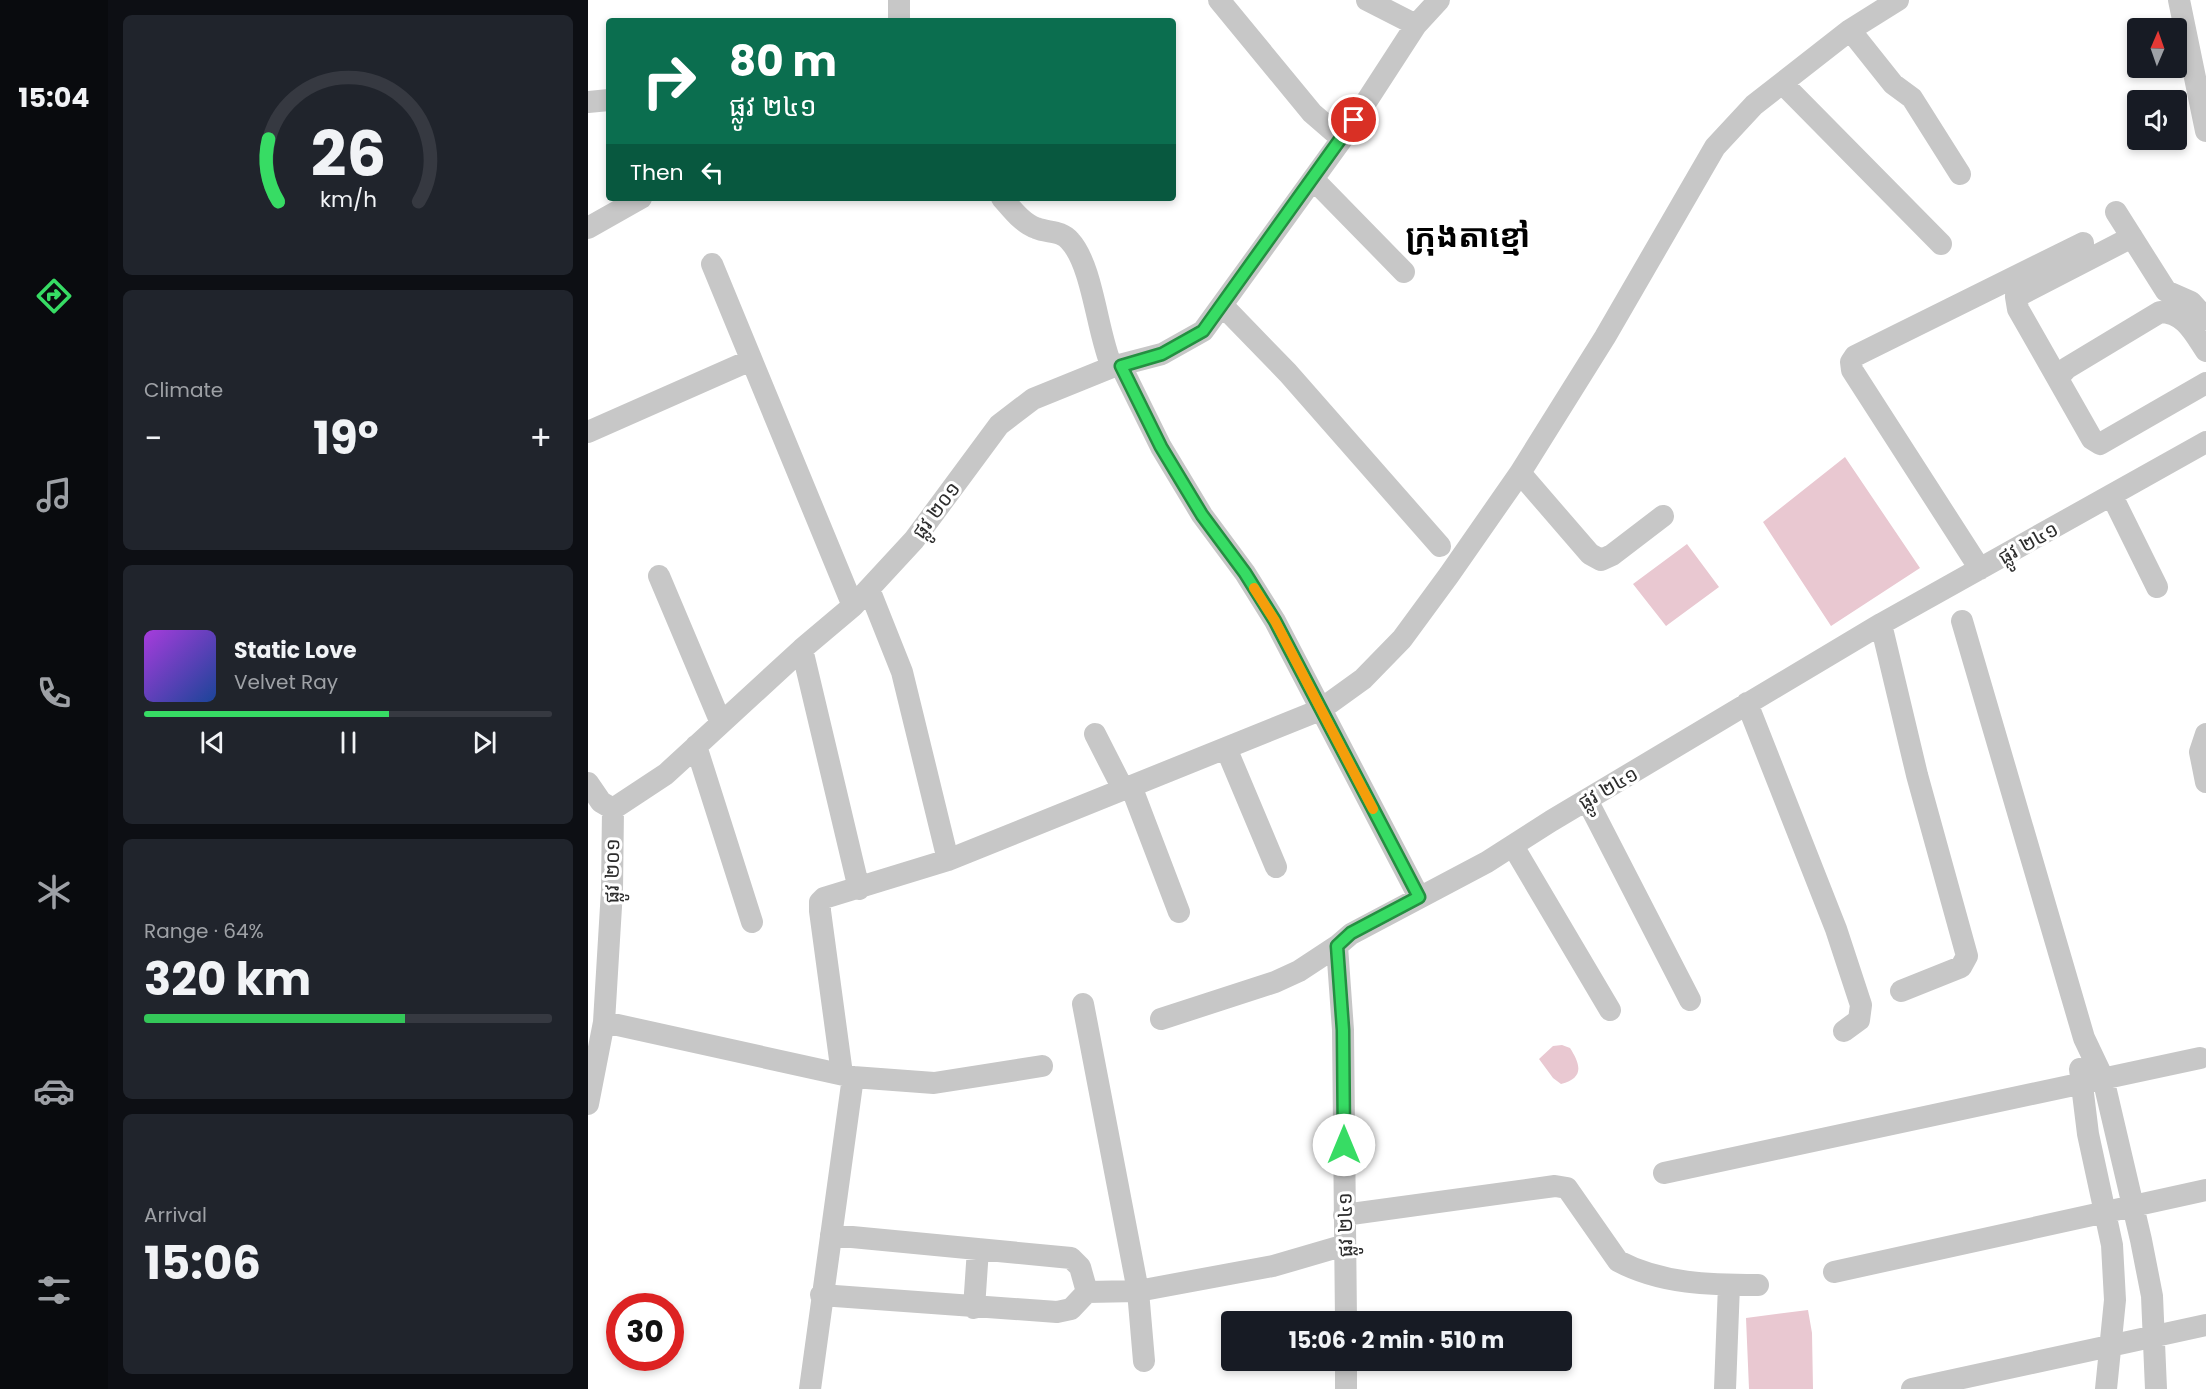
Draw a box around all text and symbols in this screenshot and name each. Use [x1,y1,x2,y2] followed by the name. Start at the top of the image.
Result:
[2127,18,2187,78] north arrow
[2127,18,2187,150] map controls
[729,32,837,91] text: 80 m
[630,42,708,120] icon: right
[18,79,90,116] text: 15:04
[729,88,817,125] text: ផ្លូវ ២៤១
[2127,90,2187,150] button: sound
[1328,94,1379,145] pin
[1337,103,1370,136] icon: arrive
[310,110,386,198] text: 26
[696,156,729,189] icon: left
[630,157,684,188] text: Then
[319,184,377,215] text: km/h
[1406,213,1530,258] district label: ក្រុងតាខ្មៅ
[33,275,75,317] icon: directions
[144,376,223,404] text: Climate
[313,407,379,470] text: 19°
[144,415,162,462] text: −
[529,415,552,462] text: +
[33,474,75,516] icon: music
[905,476,971,547] street label: ផ្លូវ ២០១
[1993,515,2066,575] street label: ផ្លូវ ២៤១
[234,635,357,666] text: Static Love
[234,668,338,696] text: Velvet Ray
[33,672,75,714] icon: phone
[196,726,229,759] icon: previous
[332,726,365,759] icon: pause
[468,726,501,759] icon: next
[1573,760,1646,821] street label: ផ្លូវ ២៤១
[597,838,631,904] street label: ផ្លូវ ២០១
[33,871,75,913] icon: climate
[144,917,264,945] text: Range · 64%
[144,948,311,1011] text: 320 km
[33,1070,75,1112] icon: car
[1312,1113,1376,1177] position arrow
[1330,1192,1364,1258] street label: ផ្លូវ ២៤១
[144,1201,207,1229] text: Arrival
[144,1232,261,1295] text: 15:06
[33,1269,75,1311] icon: filters
[606,1293,684,1371] speed limit sign: 30
[1289,1325,1504,1356] text: 15:06 · 2 min · 510 m

